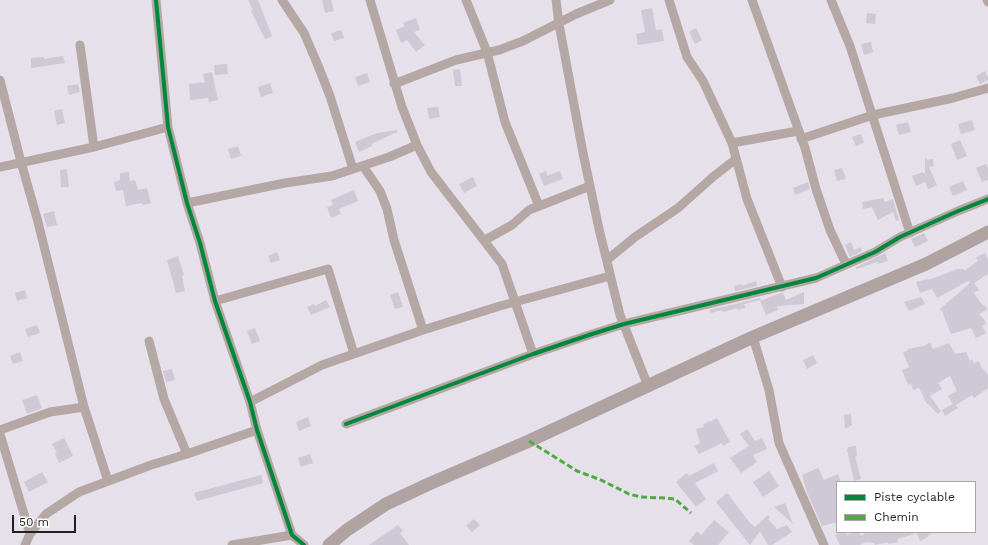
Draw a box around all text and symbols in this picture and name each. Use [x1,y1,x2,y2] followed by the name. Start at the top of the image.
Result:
[836,481,976,533] legend
[874,490,955,504] text: Piste cyclable
[14,507,78,533] scale bar
[874,510,919,524] text: Chemin
[19,515,49,529] text: 50 m

